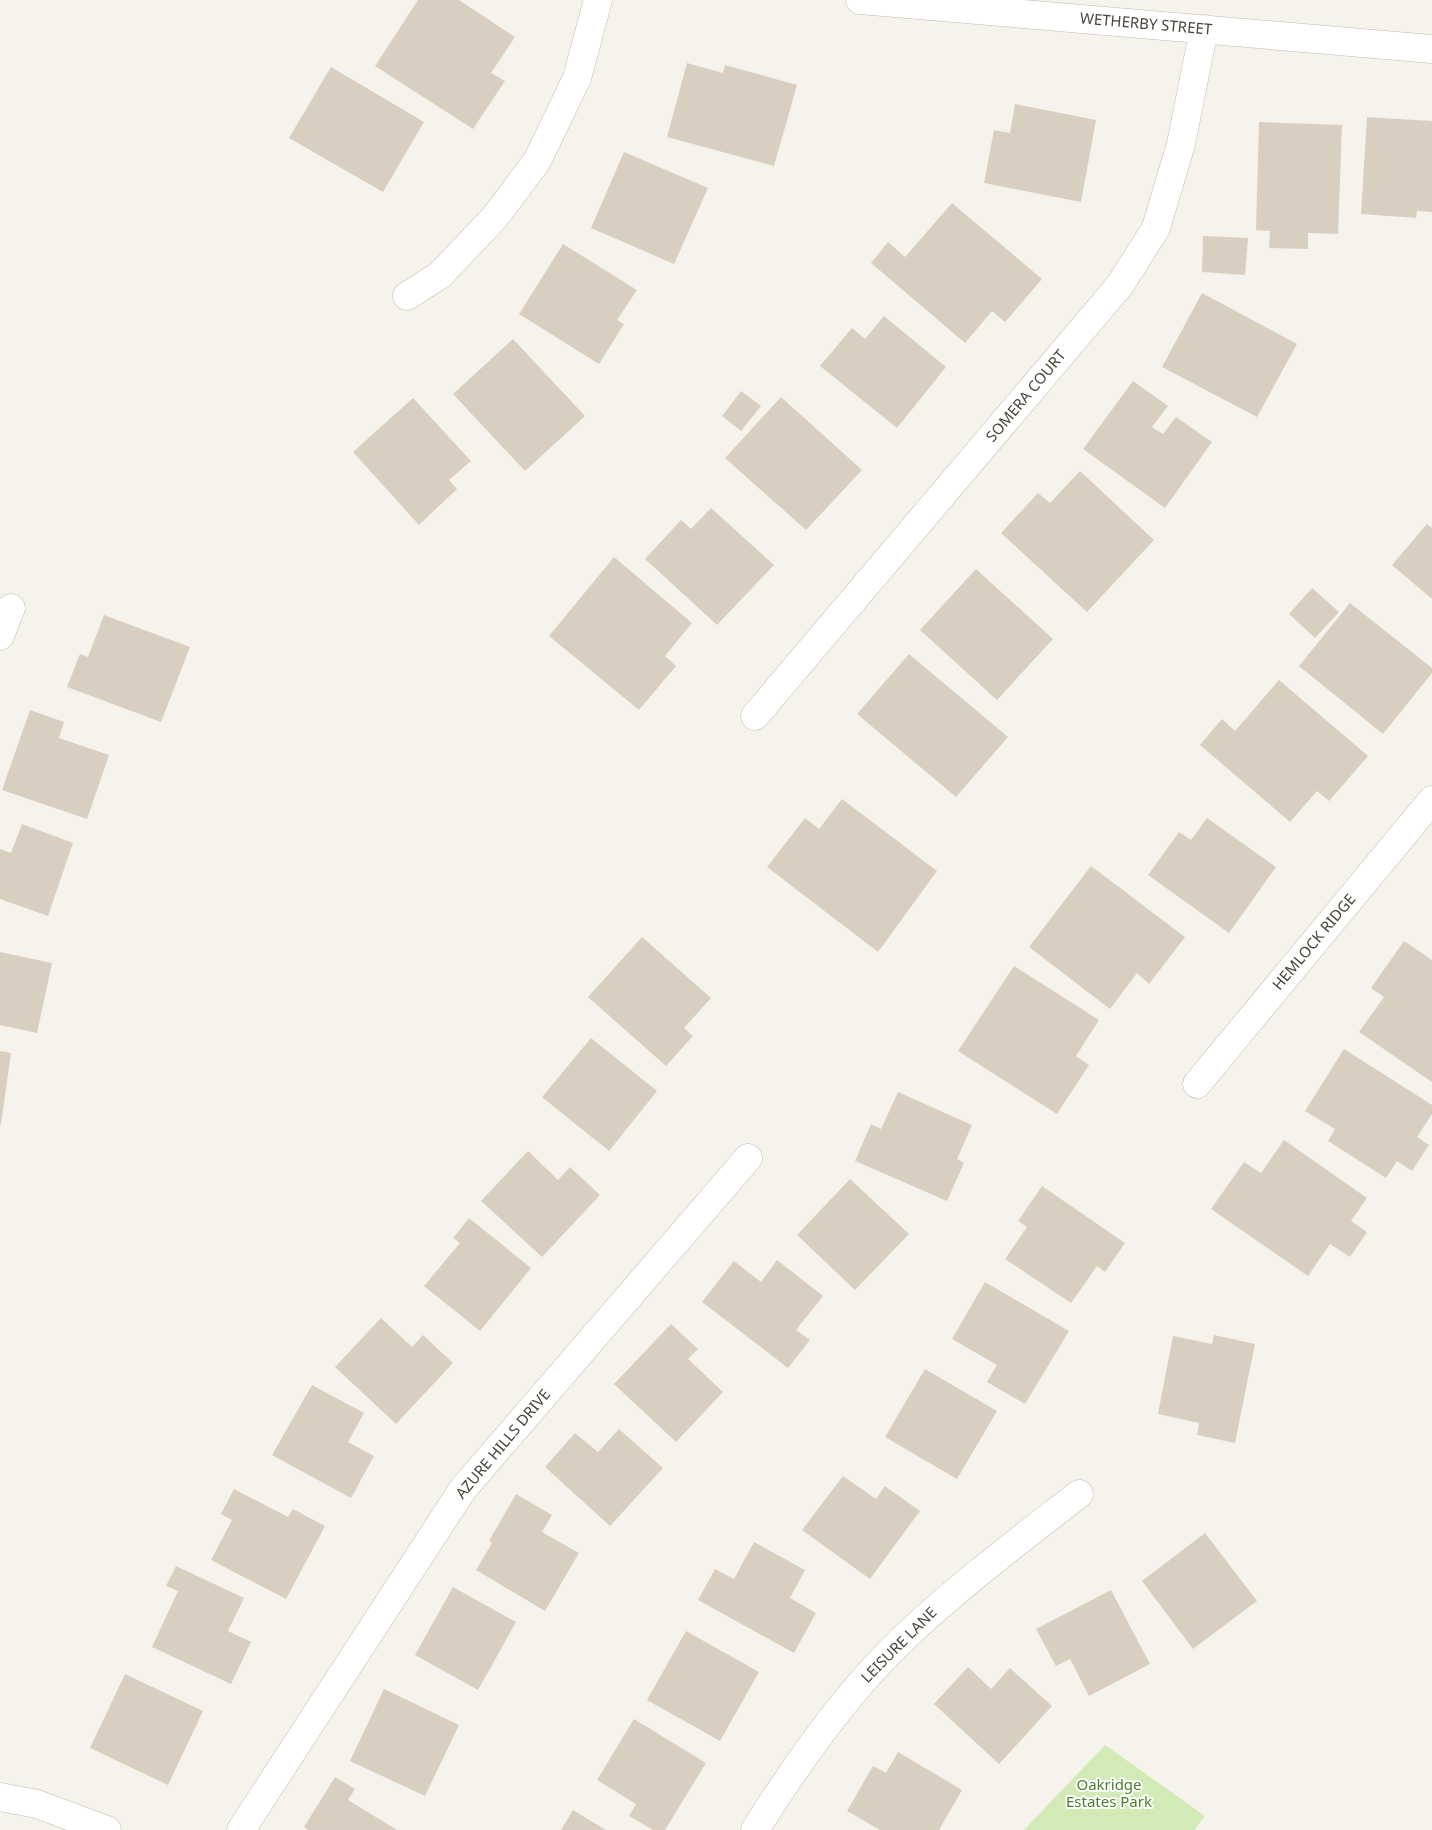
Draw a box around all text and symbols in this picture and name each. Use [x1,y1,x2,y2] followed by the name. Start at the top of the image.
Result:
[1079,7,1214,39] street label: WETHERBY STREET
[981,345,1070,446] street label: SOMERA COURT
[1267,889,1359,994] street label: HEMLOCK RIDGE
[450,1384,554,1502] street label: AZURE HILLS DRIVE
[856,1602,940,1686] street label: LEISURE LANE
[1066,1774,1152,1811] park label: Oakridge Estates Park

